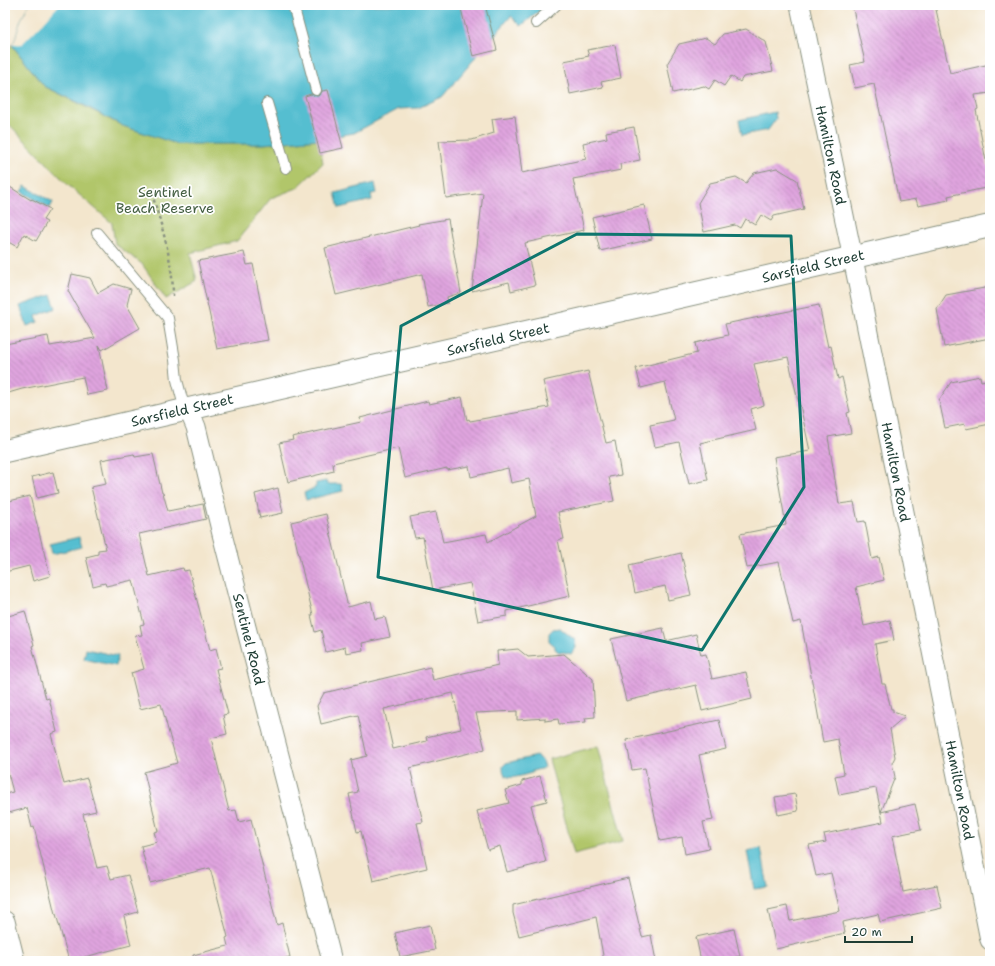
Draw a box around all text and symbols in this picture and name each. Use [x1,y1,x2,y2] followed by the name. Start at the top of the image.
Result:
[812,104,850,207] street label: Hamilton Road
[116,183,214,217] park label: Sentinel Beach Reserve
[760,245,866,287] street label: Sarsfield Street
[445,318,551,360] street label: Sarsfield Street
[129,389,235,431] street label: Sarsfield Street
[878,421,915,524] street label: Hamilton Road
[229,591,269,687] street label: Sentinel Road
[942,739,979,842] street label: Hamilton Road
[845,918,912,944] scale bar
[851,924,882,940] text: 20 m

